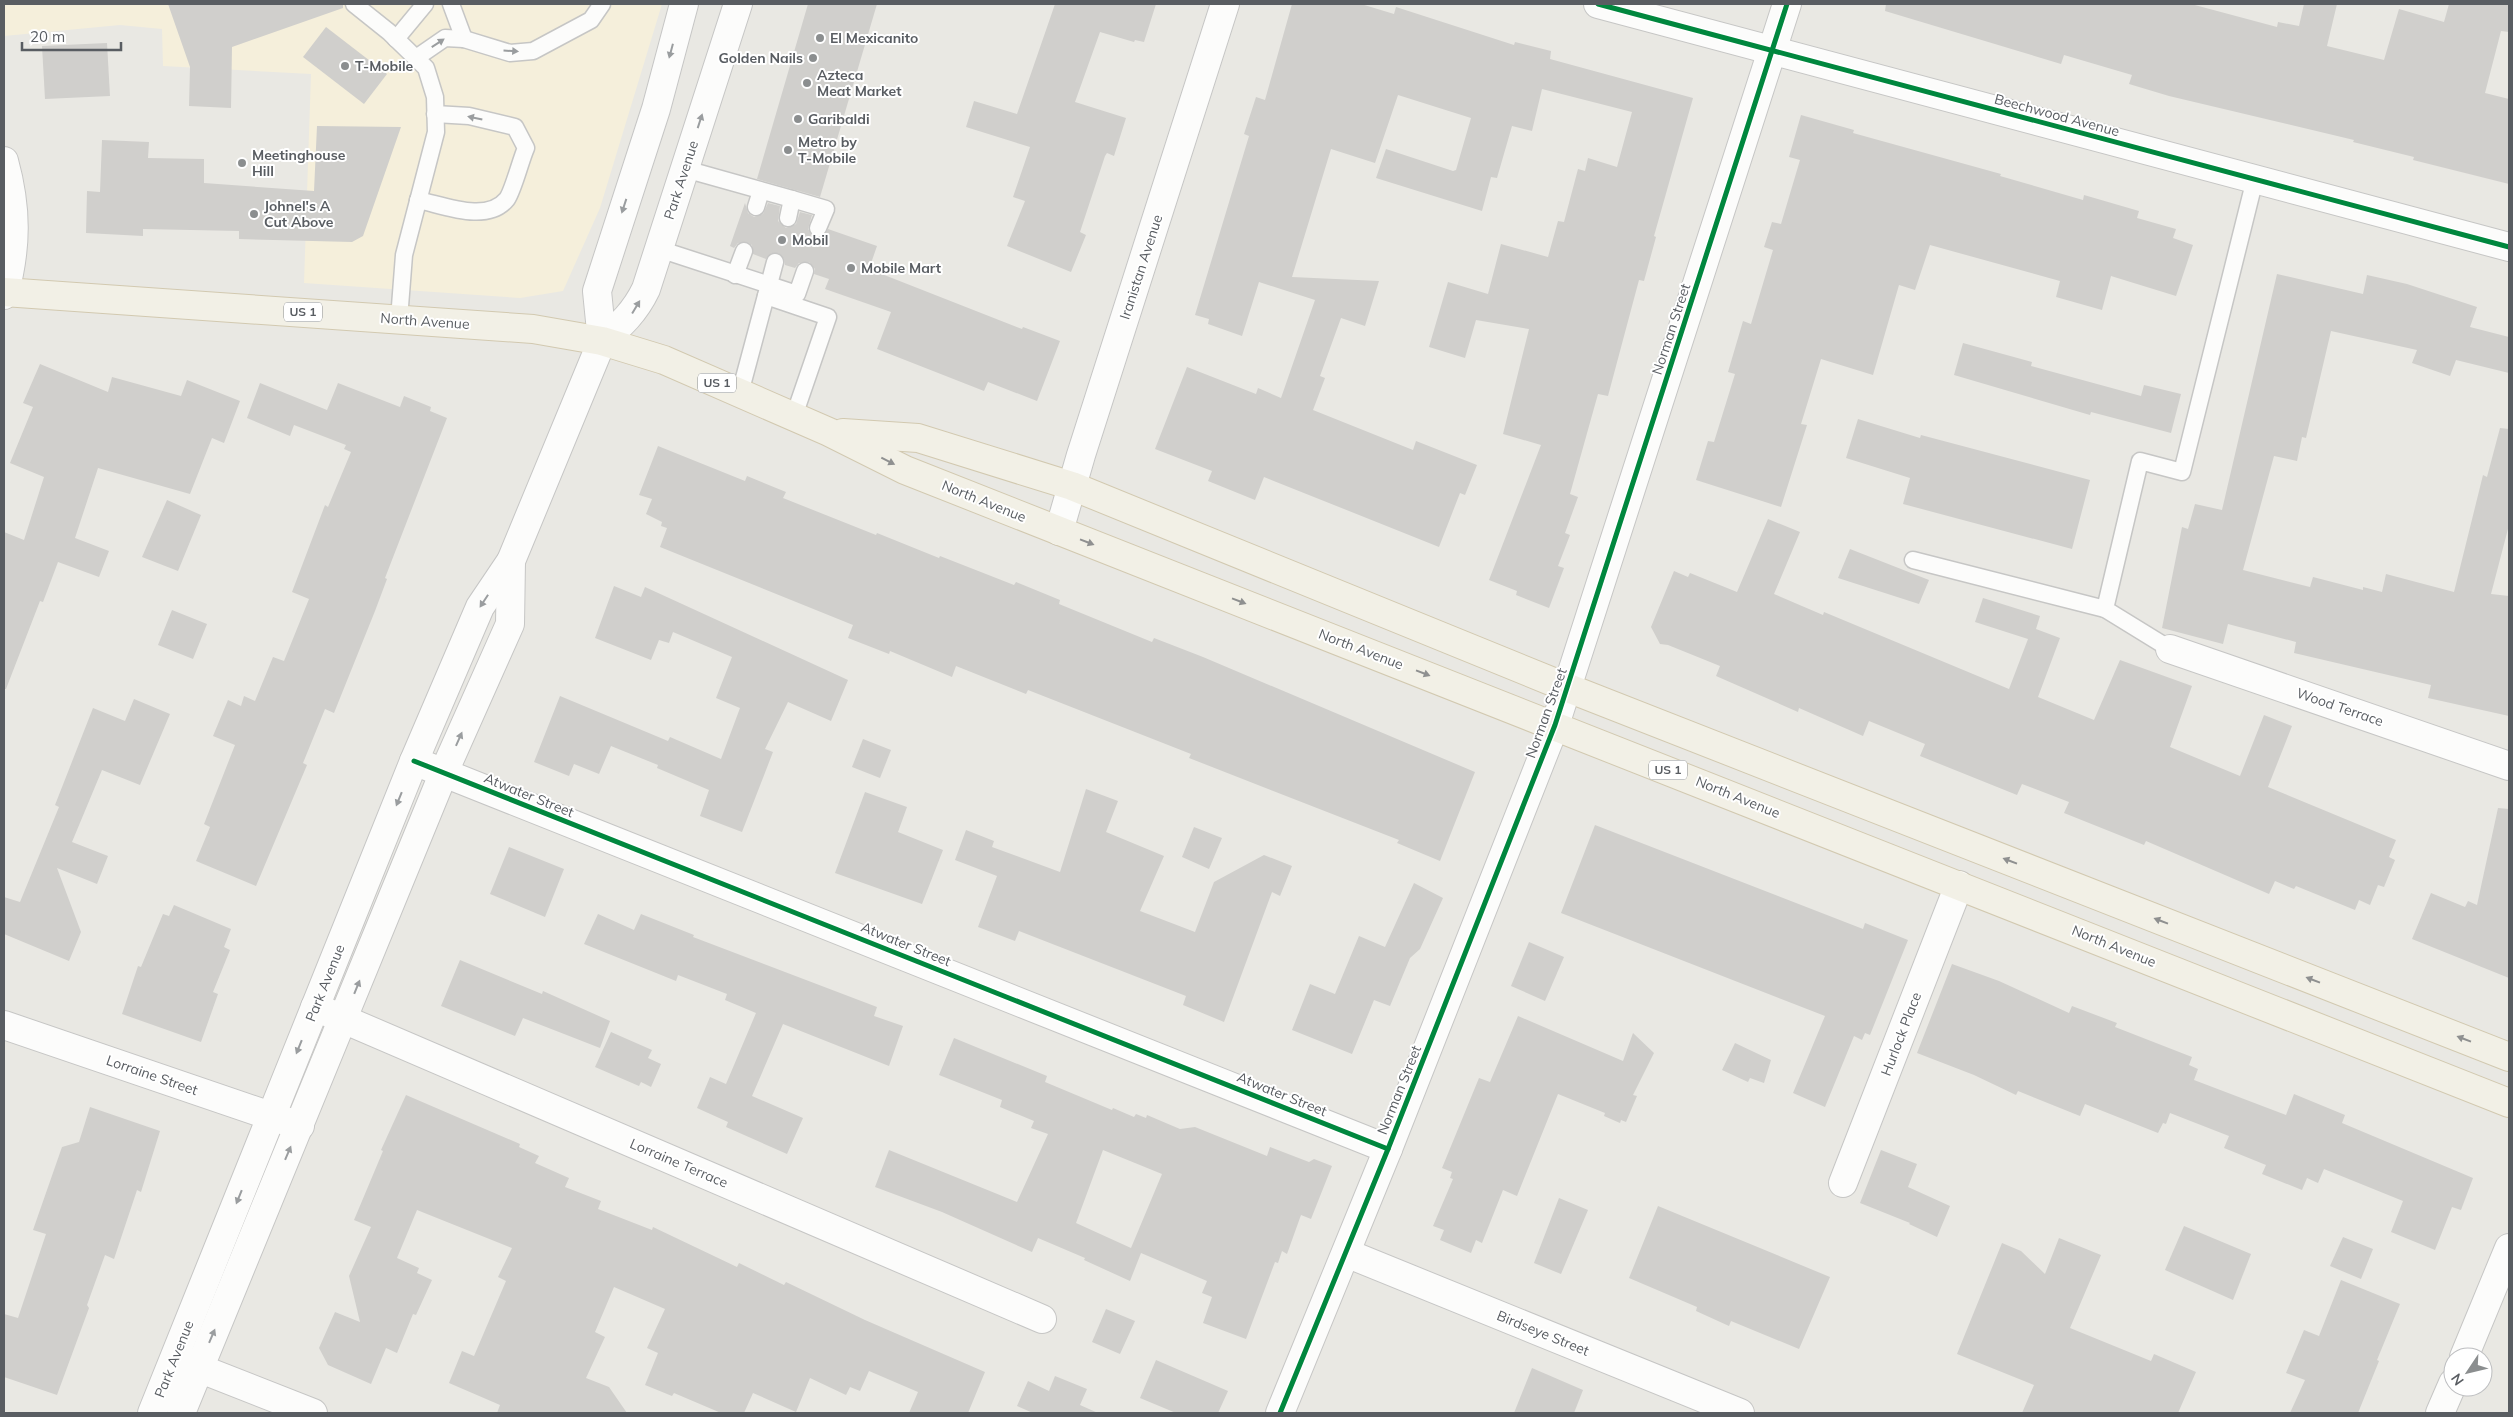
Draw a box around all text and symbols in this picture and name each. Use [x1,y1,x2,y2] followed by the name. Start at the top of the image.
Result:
[22,20,121,52] scale bar
[30,27,65,46] text: 20 m
[830,29,918,47] place label: El Mexicanito
[814,32,826,44] marker: El Mexicanito
[432,38,445,47] one-way arrow
[667,43,675,58] one-way arrow
[504,48,520,56] one-way arrow
[718,49,803,67] place label: Golden Nails
[807,52,819,64] marker: Golden Nails
[355,57,414,75] place label: T-Mobile
[339,60,351,72] marker: T-Mobile
[817,66,902,100] place label: Azteca Meat Market
[801,77,813,89] marker: Azteca Meat Market
[1993,90,2121,140] street label: Beechwood Avenue
[808,110,870,128] place label: Garibaldi
[467,113,483,121] one-way arrow
[697,113,705,128] one-way arrow
[792,113,804,125] marker: Garibaldi
[798,133,857,167] place label: Metro by T-Mobile
[660,138,702,222] street label: Park Avenue
[782,144,794,156] marker: Metro by T-Mobile
[252,146,346,180] place label: Meetinghouse Hill
[236,157,248,169] marker: Meetinghouse Hill
[264,197,334,231] place label: Johnel's A Cut Above
[620,199,627,214] one-way arrow
[248,208,260,220] marker: Johnel's A Cut Above
[1116,212,1166,322] street label: Iranistan Avenue
[792,231,828,249] place label: Mobil
[776,234,788,246] marker: Mobil
[861,259,942,277] place label: Mobile Mart
[845,262,857,274] marker: Mobile Mart
[1648,281,1694,377] street label: Norman Street
[632,301,641,314] one-way arrow
[284,302,322,322] road number: US 1
[380,309,470,333] street label: North Avenue
[698,373,736,392] road number: US 1
[881,457,895,465] one-way arrow
[939,476,1029,526] street label: North Avenue
[1080,538,1095,546] one-way arrow
[480,595,489,608] one-way arrow
[1231,598,1246,605] one-way arrow
[1316,625,1406,673] street label: North Avenue
[1521,665,1571,761] street label: Norman Street
[1415,670,1430,677] one-way arrow
[2294,684,2386,730] street label: Wood Terrace
[455,732,463,746] one-way arrow
[1649,760,1687,780] road number: US 1
[481,769,577,821] street label: Atwater Street
[1693,772,1783,822] street label: North Avenue
[395,791,403,806] one-way arrow
[2003,857,2017,865] one-way arrow
[2154,916,2168,924] one-way arrow
[858,918,954,970] street label: Atwater Street
[2069,921,2159,971] street label: North Avenue
[301,942,349,1024] street label: Park Avenue
[2305,976,2320,983] one-way arrow
[353,979,361,994] one-way arrow
[1877,990,1925,1078] street label: Hurlock Place
[2457,1035,2471,1043] one-way arrow
[295,1039,302,1054] one-way arrow
[1373,1043,1425,1137] street label: Norman Street
[104,1051,200,1099] street label: Lorraine Street
[1234,1068,1330,1120] street label: Atwater Street
[627,1134,731,1192] street label: Lorraine Terrace
[285,1146,293,1160] one-way arrow
[234,1190,242,1204] one-way arrow
[1494,1306,1592,1360] street label: Birdseye Street
[150,1318,198,1400] street label: Park Avenue
[209,1328,217,1343] one-way arrow
[2443,1347,2493,1397] north arrow
[2447,1370,2468,1389] text: N

